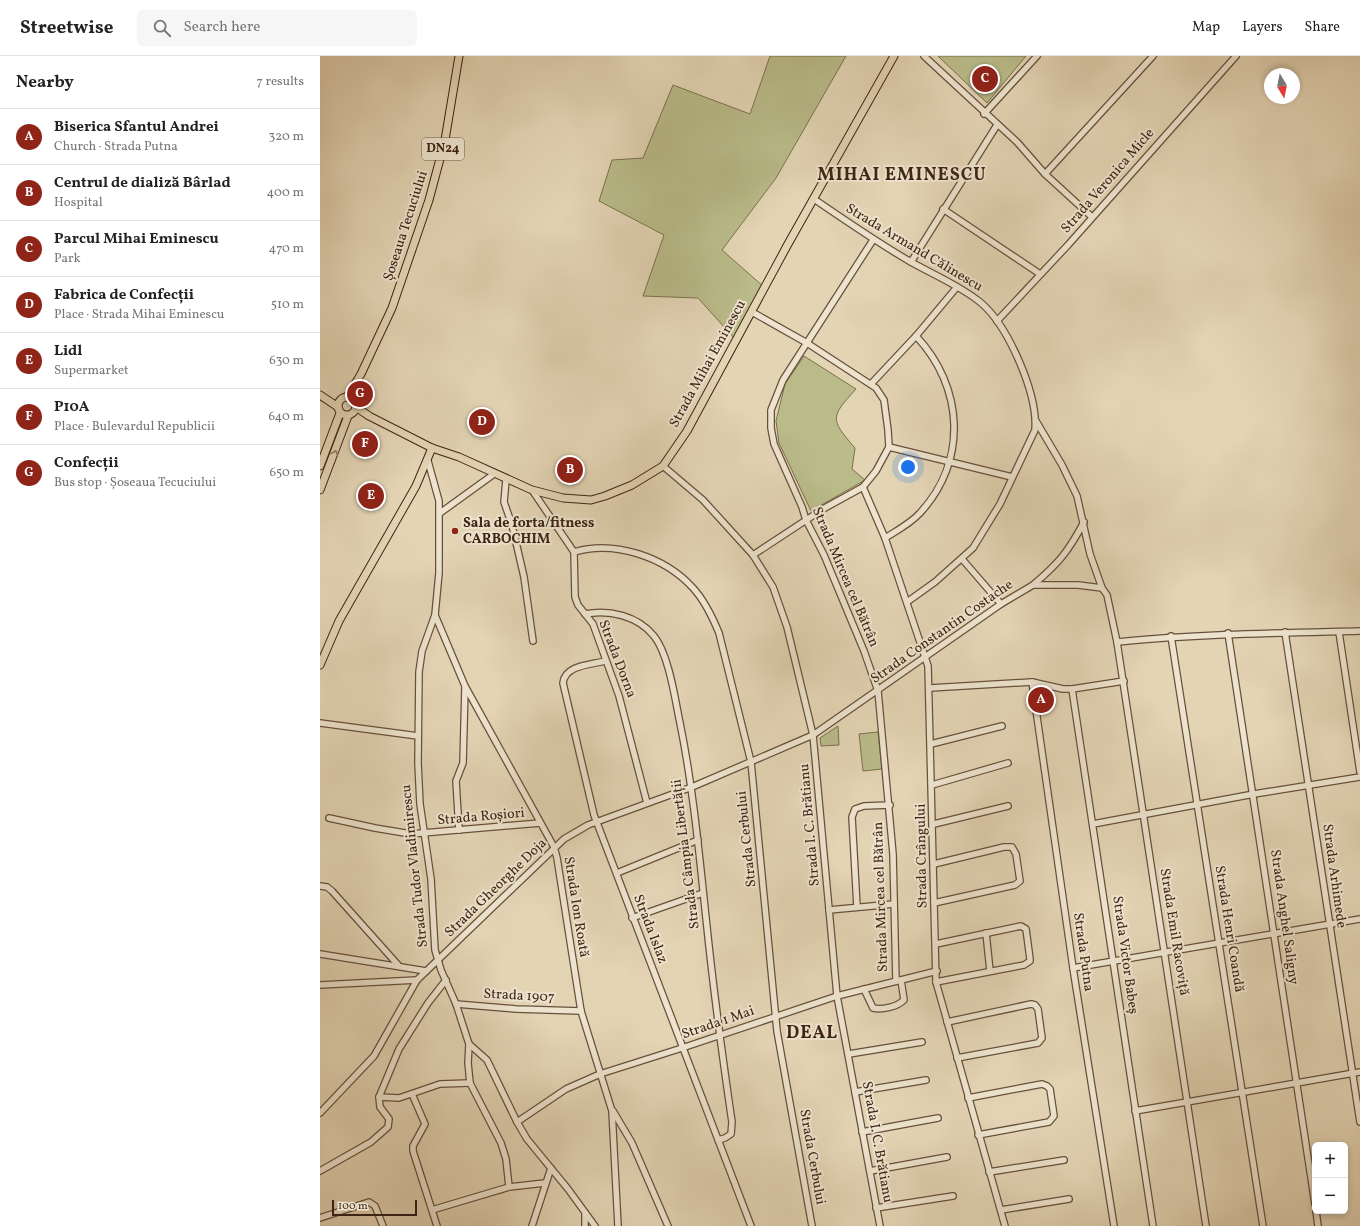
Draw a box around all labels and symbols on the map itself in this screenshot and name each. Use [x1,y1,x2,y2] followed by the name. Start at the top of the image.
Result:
[972,64,998,94] pin: C
[1264,68,1300,104] north arrow
[1057,124,1159,238] street label: Strada Veronica Micle
[422,138,464,160] road number: DN24
[817,163,987,188] district label: MIHAI EMINESCU
[379,169,433,283] street label: Șoseaua Tecuciului
[842,199,986,297] street label: Strada Armand Călinescu
[665,297,751,431] street label: Strada Mihai Eminescu
[347,379,373,409] pin: G
[469,407,495,437] pin: D
[352,429,378,459] pin: F
[330,450,338,457] one-way arrow
[557,455,583,485] pin: B
[898,457,918,477] your location
[358,481,384,511] pin: E
[807,504,883,650] street label: Strada Mircea cel Bătrân
[463,514,594,549] place label: Sala de forta/fitness CARBOCHIM
[450,526,460,536] marker: Sala de forta/fitness CARBOCHIM
[867,575,1017,689] street label: Strada Constantin Costache
[593,617,641,701] street label: Strada Dorna
[1028,685,1054,715] pin: A
[795,763,825,887] street label: Strada I. C. Brătianu
[667,778,705,930] street label: Strada Câmpia Libertății
[397,784,433,948] street label: Strada Tudor Vladimirescu
[733,790,761,888] street label: Strada Cerbului
[912,803,932,909] street label: Strada Crângului
[437,804,525,830] street label: Strada Roșiori
[869,822,893,972] street label: Strada Mircea cel Bătrân
[1317,823,1351,930] street label: Strada Arhimede
[441,834,551,942] street label: Strada Gheorghe Doja
[1265,848,1303,986] street label: Strada Anghel Saligny
[559,855,593,959] street label: Strada Ion Roată
[1210,864,1248,994] street label: Strada Henri Coandă
[1155,867,1193,997] street label: Strada Emil Racoviță
[628,892,672,966] street label: Strada Islaz
[1107,895,1143,1015] street label: Strada Victor Babeș
[1068,911,1098,993] street label: Strada Putna
[483,985,555,1007] street label: Strada 1907
[679,1002,757,1044] street label: Strada 1 Mai
[786,1021,838,1046] district label: DEAL
[857,1080,897,1204] street label: Strada I. C. Brătianu
[794,1108,830,1206] street label: Strada Cerbului
[332,1198,417,1217] scale bar

